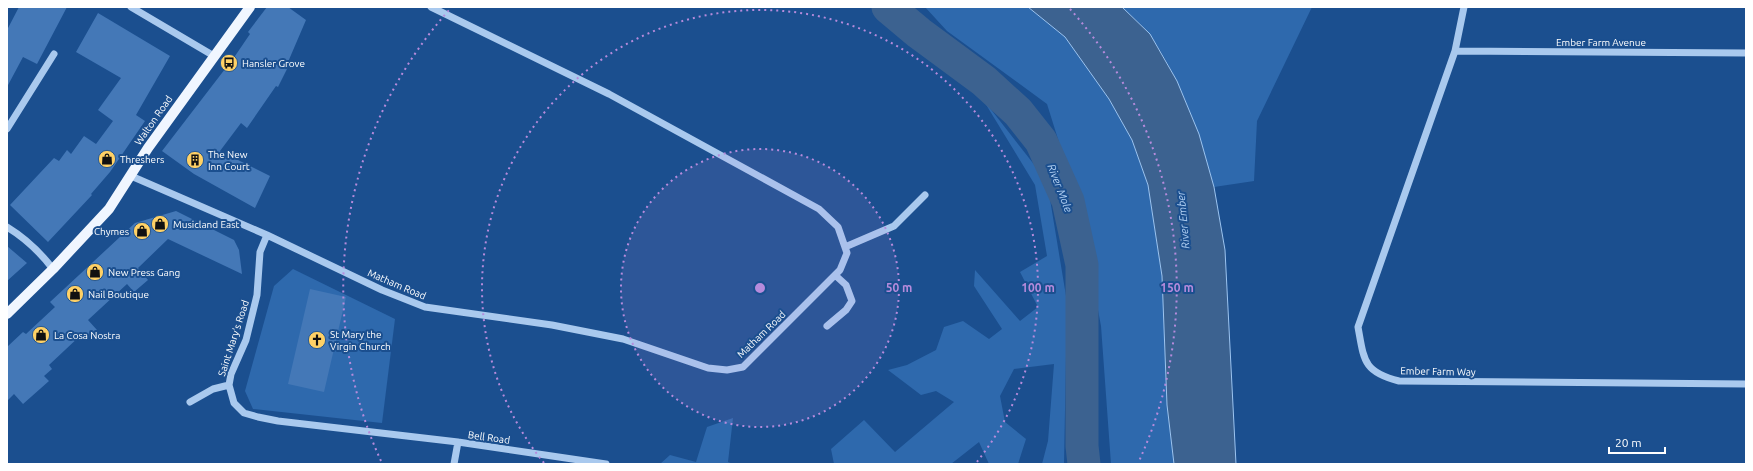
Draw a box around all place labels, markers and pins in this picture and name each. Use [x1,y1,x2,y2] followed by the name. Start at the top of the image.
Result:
[219,53,239,73] bus stop icon: Hansler Grove
[242,58,305,69] place label: Hansler Grove
[97,149,117,169] shop icon: Threshers
[208,149,250,172] place label: The New Inn Court
[185,150,205,170] building icon: The New Inn Court
[120,154,164,165] place label: Threshers
[150,214,170,234] shop icon: Musicland East
[173,219,240,230] place label: Musicland East
[132,221,152,241] shop icon: Chymes
[94,226,129,237] place label: Chymes
[85,262,105,282] shop icon: New Press Gang
[108,267,180,278] place label: New Press Gang
[753,281,767,295] centre of rings
[65,284,85,304] shop icon: Nail Boutique
[88,289,149,300] place label: Nail Boutique
[31,325,51,345] shop icon: La Cosa Nostra
[330,329,391,352] place label: St Mary the Virgin Church
[54,330,120,341] place label: La Cosa Nostra
[307,330,327,350] church icon: St Mary the Virgin Church

